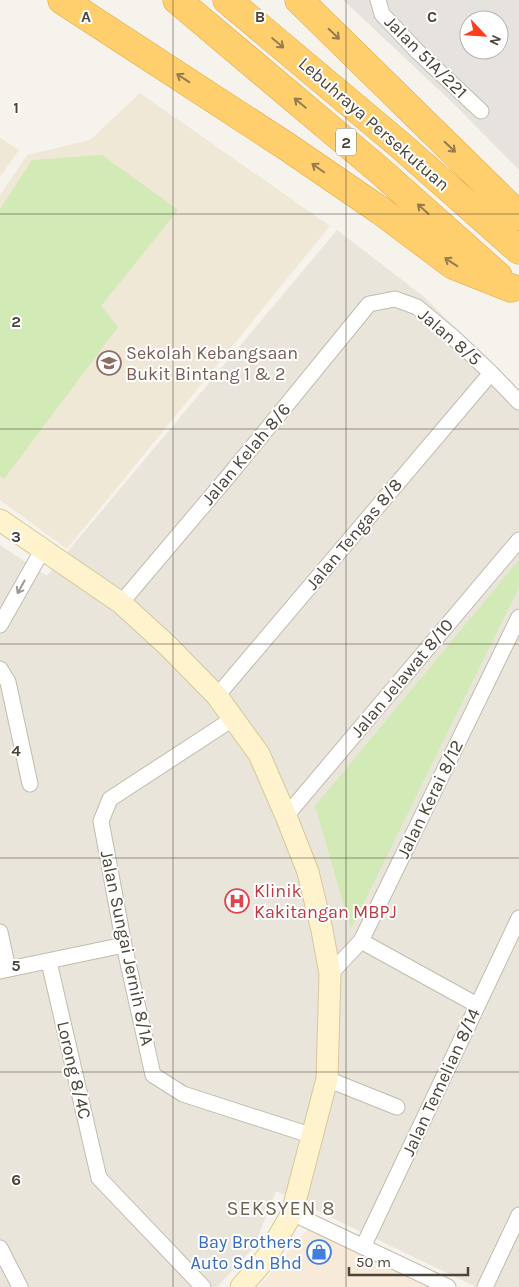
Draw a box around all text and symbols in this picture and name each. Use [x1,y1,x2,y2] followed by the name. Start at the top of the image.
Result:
[81,7,91,26] text: A
[255,7,265,26] text: B
[427,7,437,26] text: C
[459,10,509,60] north arrow
[380,11,472,103] street label: Jalan 51A/221
[328,28,340,40] one-way arrow
[486,32,505,48] text: N
[271,37,284,48] one-way arrow
[294,52,454,196] street label: Lebuhraya Persekutuan
[176,73,190,83] one-way arrow
[293,97,306,109] one-way arrow
[13,98,19,117] text: 1
[336,128,356,156] road number: 2
[444,141,457,153] one-way arrow
[312,163,326,173] one-way arrow
[416,203,429,215] one-way arrow
[444,257,458,267] one-way arrow
[414,304,486,370] street label: Jalan 8/5
[11,312,21,331] text: 2
[126,342,298,385] place label: Sekolah Kebangsaan Bukit Bintang 1 & 2
[96,350,122,376] school or university icon: Sekolah Kebangsaan Bukit Bintang 1 & 2
[197,398,295,510] street label: Jalan Kelah 8/6
[301,474,407,594] street label: Jalan Tengas 8/8
[11,527,21,546] text: 3
[16,580,26,594] one-way arrow
[346,614,458,742] street label: Jalan Jelawat 8/10
[392,736,468,862] street label: Jalan Kerai 8/12
[11,741,21,760] text: 4
[96,848,158,1048] street label: Jalan Sungai Jernih 8/1A
[254,880,397,923] place label: Klinik Kakitangan MBPJ
[224,888,250,914] hospital icon: Klinik Kakitangan MBPJ
[11,956,21,975] text: 5
[397,1005,485,1159] street label: Jalan Temelian 8/14
[52,1019,96,1121] street label: Lorong 8/4C
[11,1170,21,1189] text: 6
[227,1197,335,1220] district label: SEKSYEN 8
[190,1231,302,1274] place label: Bay Brothers Auto Sdn Bhd
[306,1239,332,1265] shop icon: Bay Brothers Auto Sdn Bhd
[349,1244,468,1276] scale bar
[356,1253,391,1271] text: 50 m

